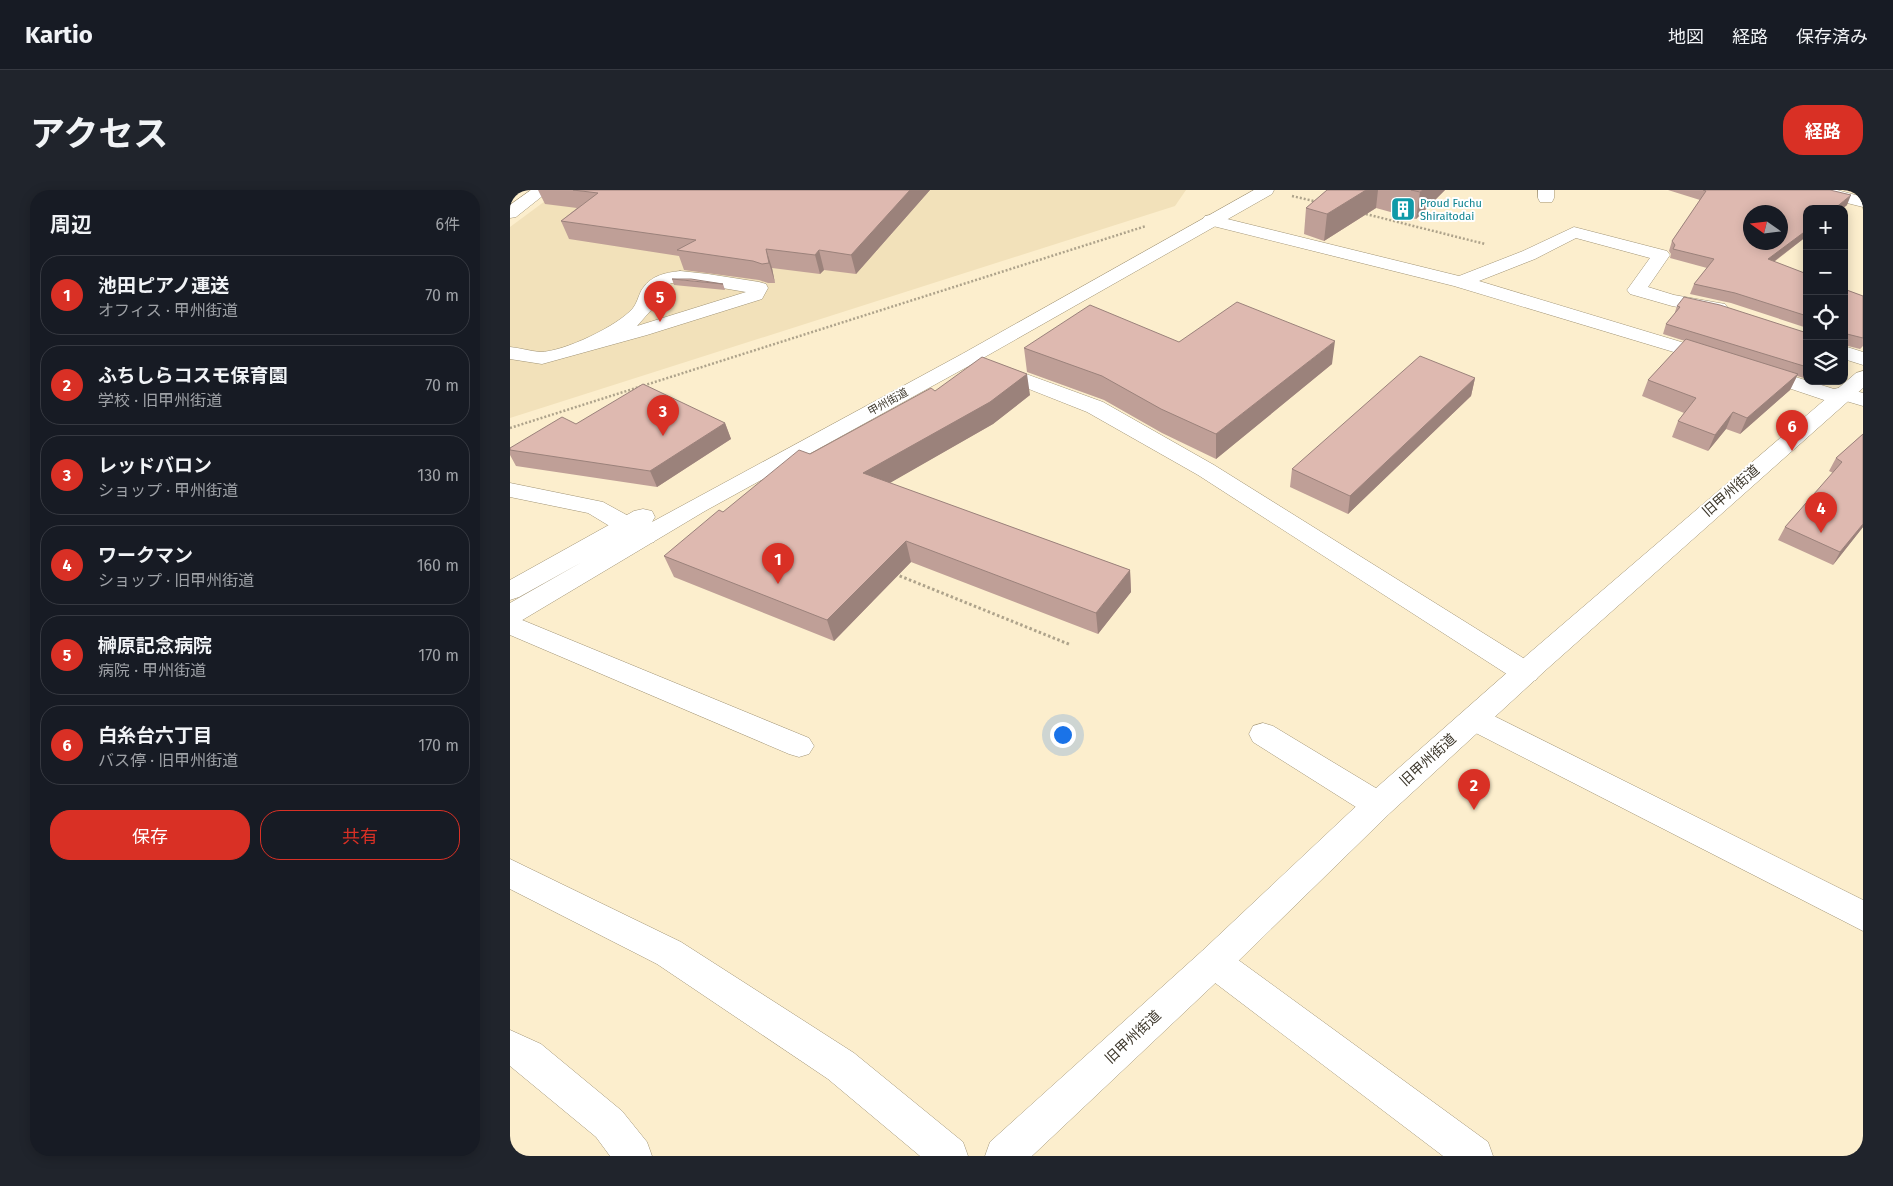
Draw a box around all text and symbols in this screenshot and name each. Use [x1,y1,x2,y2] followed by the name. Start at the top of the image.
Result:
[25,21,93,49] text: Kartio
[1668,26,1704,48] text: 地図
[1732,26,1768,48] text: 経路
[1796,26,1868,48] text: 保存済み
[1783,105,1863,155] button: 経路
[30,113,168,155] text: アクセス
[1390,196,1416,222] building icon: Proud Fuchu Shiraitodai
[1420,197,1482,223] place label: Proud Fuchu Shiraitodai
[1743,205,1788,250] north arrow
[1803,205,1848,385] map controls
[1803,205,1848,250] button: +
[50,212,92,238] text: 周辺
[435,215,460,234] text: 6件
[1803,250,1848,295] button: −
[98,274,229,297] text: 池田ピアノ運送
[644,281,676,322] pin: 5
[63,286,71,305] text: 1
[425,286,459,305] text: 70 m
[1803,295,1848,340] button: locate
[98,301,238,320] text: オフィス · 甲州街道
[1803,340,1848,385] button: layers
[98,364,287,387] text: ふちしらコスモ保育園
[63,376,71,395] text: 2
[425,376,459,395] text: 70 m
[866,386,910,418] street label: 甲州街道
[98,391,222,410] text: 学校 · 旧甲州街道
[647,395,679,436] pin: 3
[1776,410,1808,451] pin: 6
[98,454,212,477] text: レッドバロン
[1699,462,1763,520] street label: 旧甲州街道
[63,466,71,485] text: 3
[417,466,459,485] text: 130 m
[98,481,238,500] text: ショップ · 甲州街道
[1805,492,1837,533] pin: 4
[762,543,794,584] pin: 1
[98,544,193,567] text: ワークマン
[62,556,72,575] text: 4
[417,556,459,575] text: 160 m
[98,571,254,590] text: ショップ · 旧甲州街道
[98,634,212,657] text: 榊原記念病院
[63,646,71,665] text: 5
[418,646,459,665] text: 170 m
[98,661,206,680] text: 病院 · 甲州街道
[1050,722,1076,748] your location
[98,724,212,747] text: 白糸台六丁目
[1396,730,1460,790] street label: 旧甲州街道
[62,736,72,755] text: 6
[418,736,459,755] text: 170 m
[98,751,238,770] text: バス停 · 旧甲州街道
[1458,769,1490,810] pin: 2
[50,810,250,860] button: 保存
[260,810,460,860] button: 共有
[1102,1007,1164,1067] street label: 旧甲州街道

